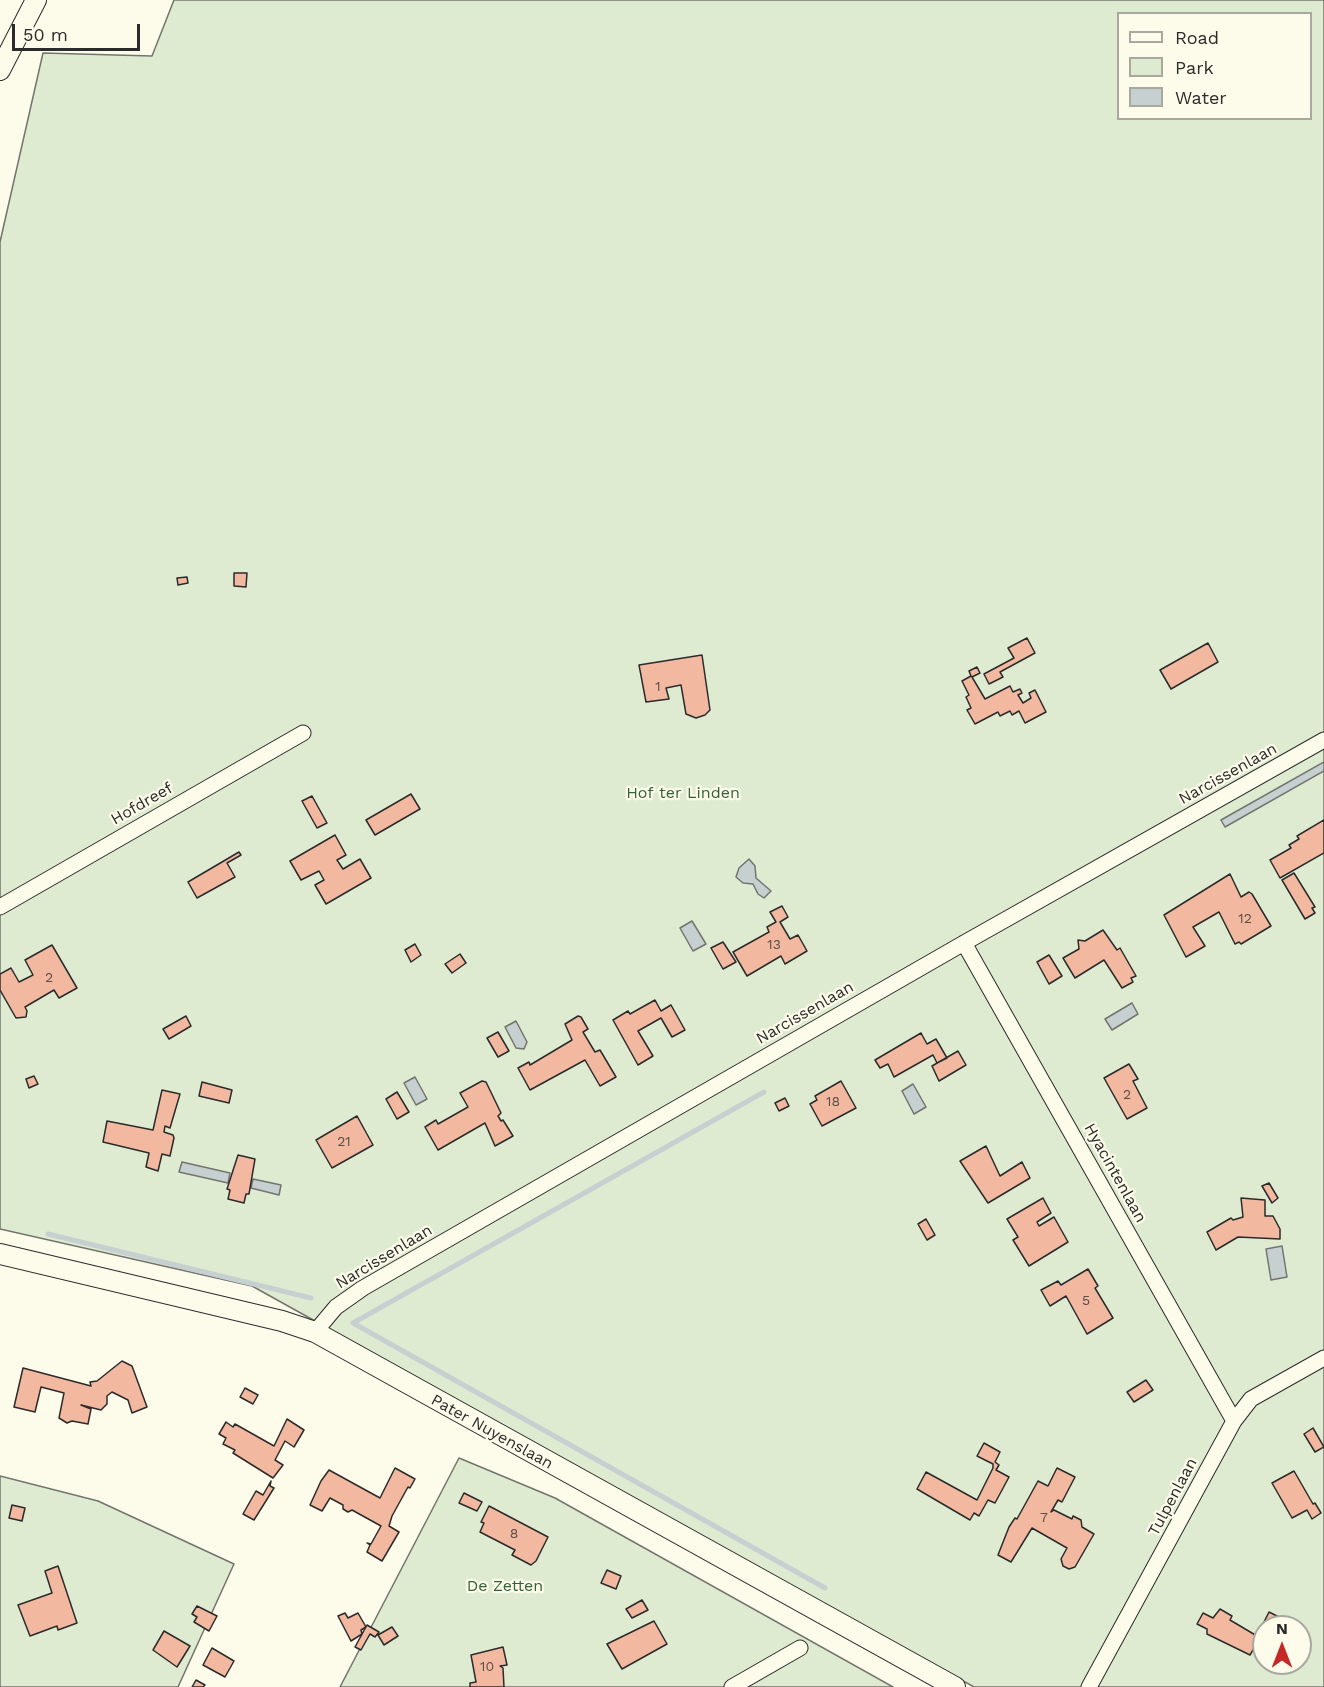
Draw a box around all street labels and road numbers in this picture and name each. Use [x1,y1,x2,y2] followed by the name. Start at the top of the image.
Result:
[1176,739,1280,809] street label: Narcissenlaan
[108,779,176,829] street label: Hofdreef
[753,977,857,1049] street label: Narcissenlaan
[1080,1120,1150,1226] street label: Hyacintenlaan
[332,1221,436,1293] street label: Narcissenlaan
[428,1390,556,1474] street label: Pater Nuyenslaan
[1144,1455,1202,1539] street label: Tulpenlaan

